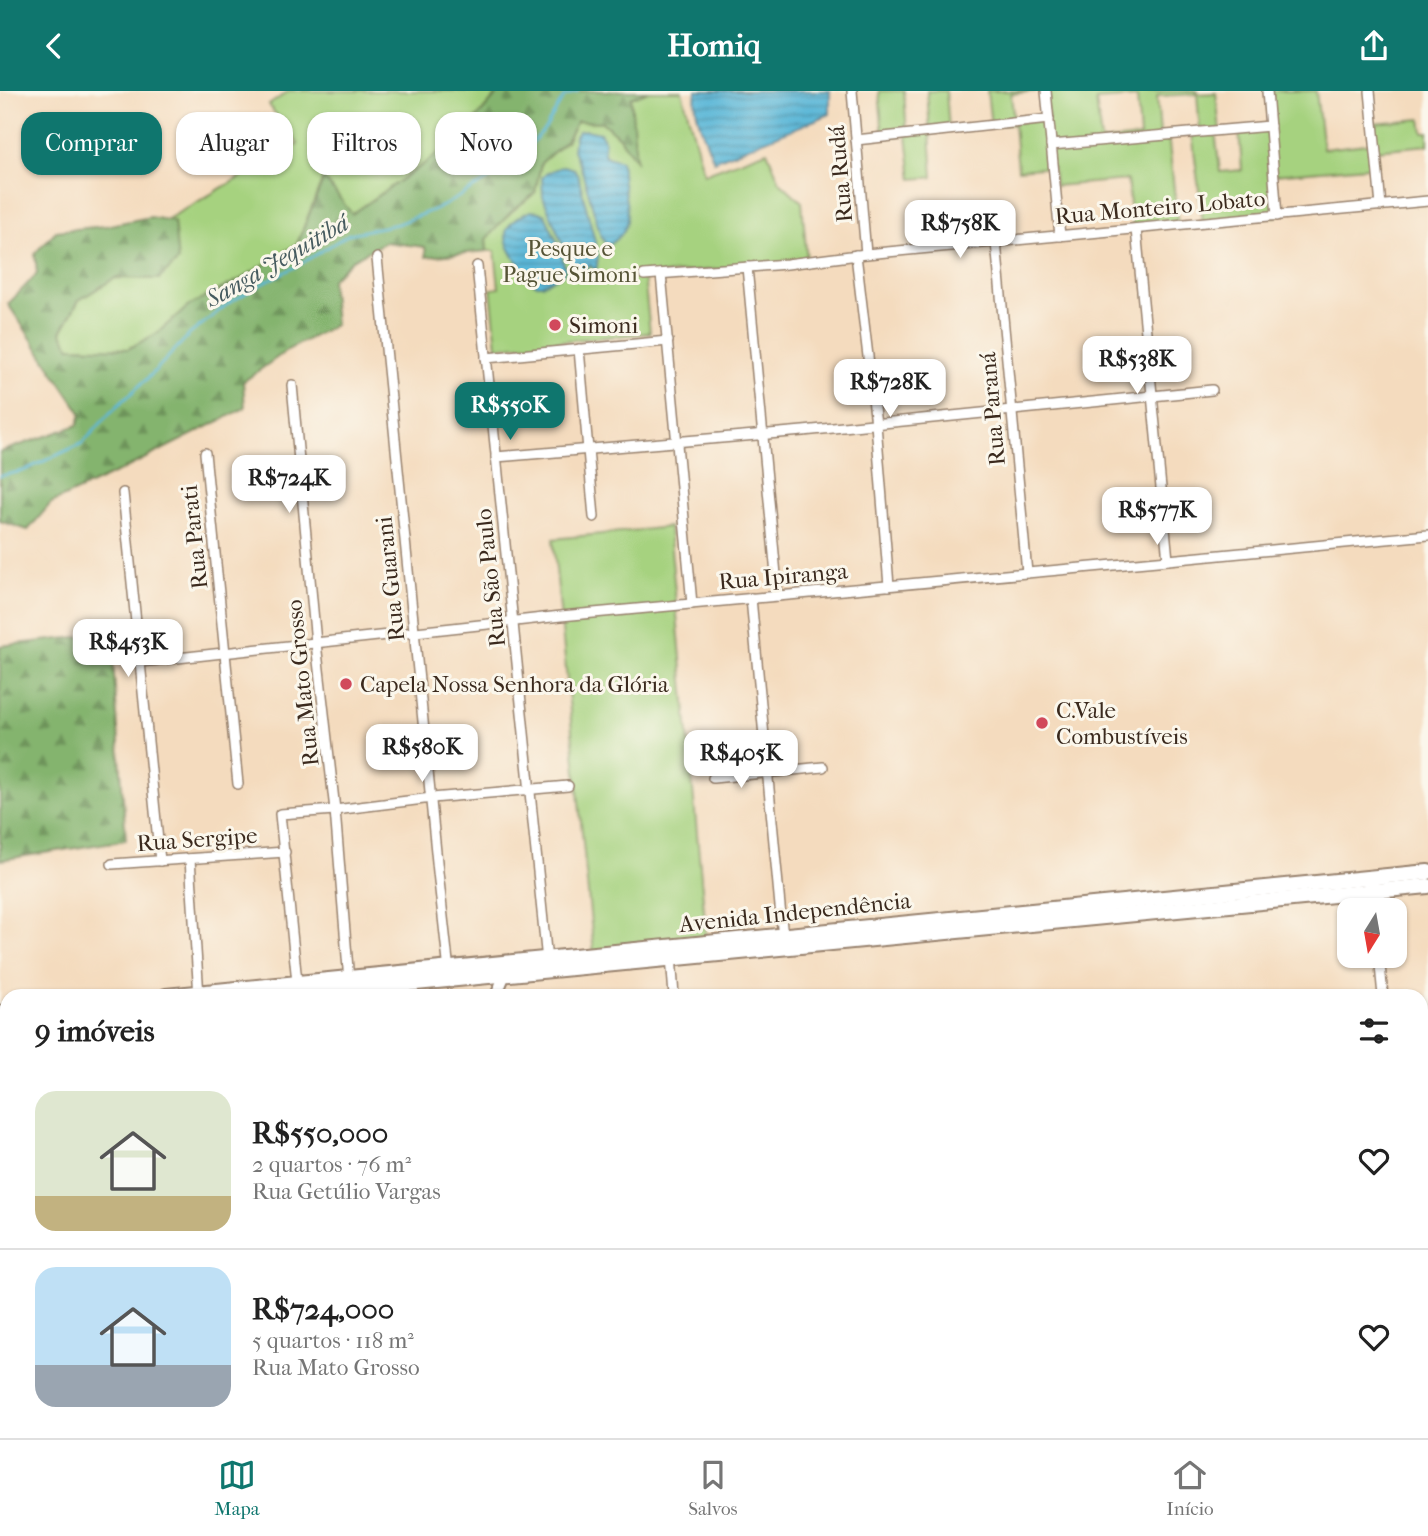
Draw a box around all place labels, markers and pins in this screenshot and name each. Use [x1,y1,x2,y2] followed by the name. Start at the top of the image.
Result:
[903,201,1017,260] pin: R$758K
[569,312,638,339] place label: Simoni
[547,317,563,333] marker: Simoni
[1080,337,1194,396] pin: R$538K
[833,359,947,419] pin: R$728K
[453,383,567,442] pin: R$550K
[232,455,346,515] pin: R$724K
[1100,487,1214,547] pin: R$577K
[71,619,185,679] pin: R$453K
[360,671,669,698] place label: Capela Nossa Senhora da Glória
[338,676,354,692] marker: Capela Nossa Senhora da Glória
[1056,697,1188,750] place label: C.Vale Combustíveis
[1034,715,1050,731] marker: C.Vale Combustíveis
[365,725,479,784] pin: R$580K
[684,731,798,790] pin: R$405K

